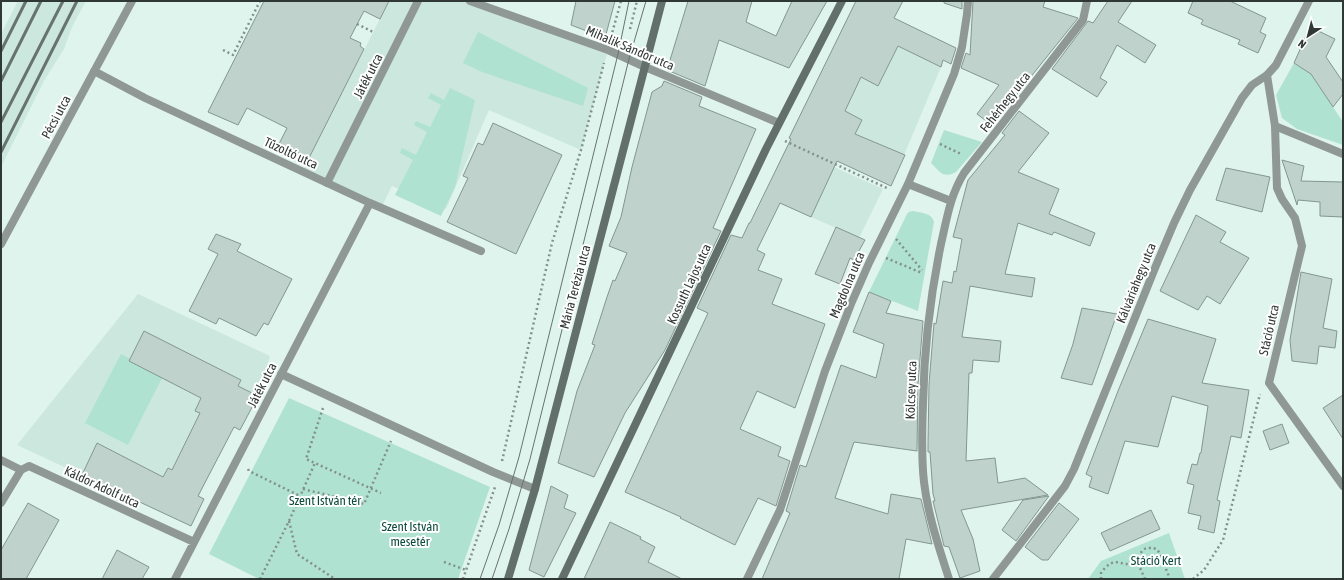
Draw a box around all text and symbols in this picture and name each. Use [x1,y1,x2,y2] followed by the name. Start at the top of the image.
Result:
[1288,16,1328,56] north arrow
[584,23,676,73] street label: Mihalik Sándor utca
[1296,37,1308,51] text: N
[350,51,386,101] street label: Játék utca
[977,69,1033,135] street label: Fehérhegy utca
[38,93,74,141] street label: Pécsi utca
[262,134,320,172] street label: Tűzoltó utca
[664,241,714,327] street label: Kossuth Lajos utca
[1113,241,1159,325] street label: Kálváriahegy utca
[557,243,593,331] street label: Mária Terézia utca
[826,250,868,320] street label: Magdolna utca
[1256,303,1282,357] street label: Stáció utca
[244,360,280,410] street label: Játék utca
[902,360,920,420] street label: Kölcsey utca
[62,463,142,511] street label: Káldor Adolf utca
[289,493,361,508] park label: Szent István tér
[382,519,438,549] park label: Szent István mesetér
[1131,553,1181,568] park label: Stáció Kert

